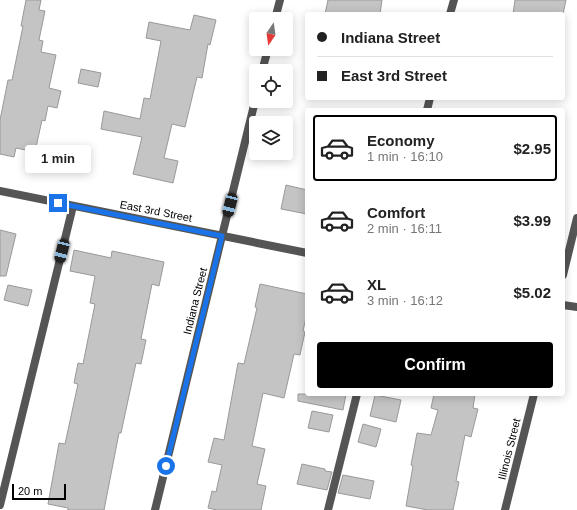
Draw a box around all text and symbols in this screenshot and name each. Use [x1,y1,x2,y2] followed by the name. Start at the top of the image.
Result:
[249,12,293,56] north arrow
[249,12,293,160] map controls
[341,29,440,46] text: Indiana Street
[249,64,293,108] button: locate
[341,67,447,84] text: East 3rd Street
[249,116,293,160] button: layers
[319,130,355,166] icon: car
[367,132,435,149] text: Economy
[513,140,551,157] text: $2.95
[25,145,91,173] callout: 1 min
[367,149,443,164] text: 1 min · 16:10
[41,151,75,166] text: 1 min
[221,192,239,218] car
[49,194,67,212] route end
[119,198,193,224] street label: East 3rd Street
[319,202,355,238] icon: car
[367,204,425,221] text: Comfort
[513,212,551,229] text: $3.99
[367,221,442,236] text: 2 min · 16:11
[53,238,71,264] car
[181,266,209,336] street label: Indiana Street
[319,274,355,310] icon: car
[367,276,386,293] text: XL
[513,284,551,301] text: $5.02
[367,293,443,308] text: 3 min · 16:12
[317,342,553,388] button: Confirm
[496,417,522,481] street label: Illinois Street
[157,457,175,475] route start
[12,482,66,501] scale bar
[18,485,42,497] text: 20 m

